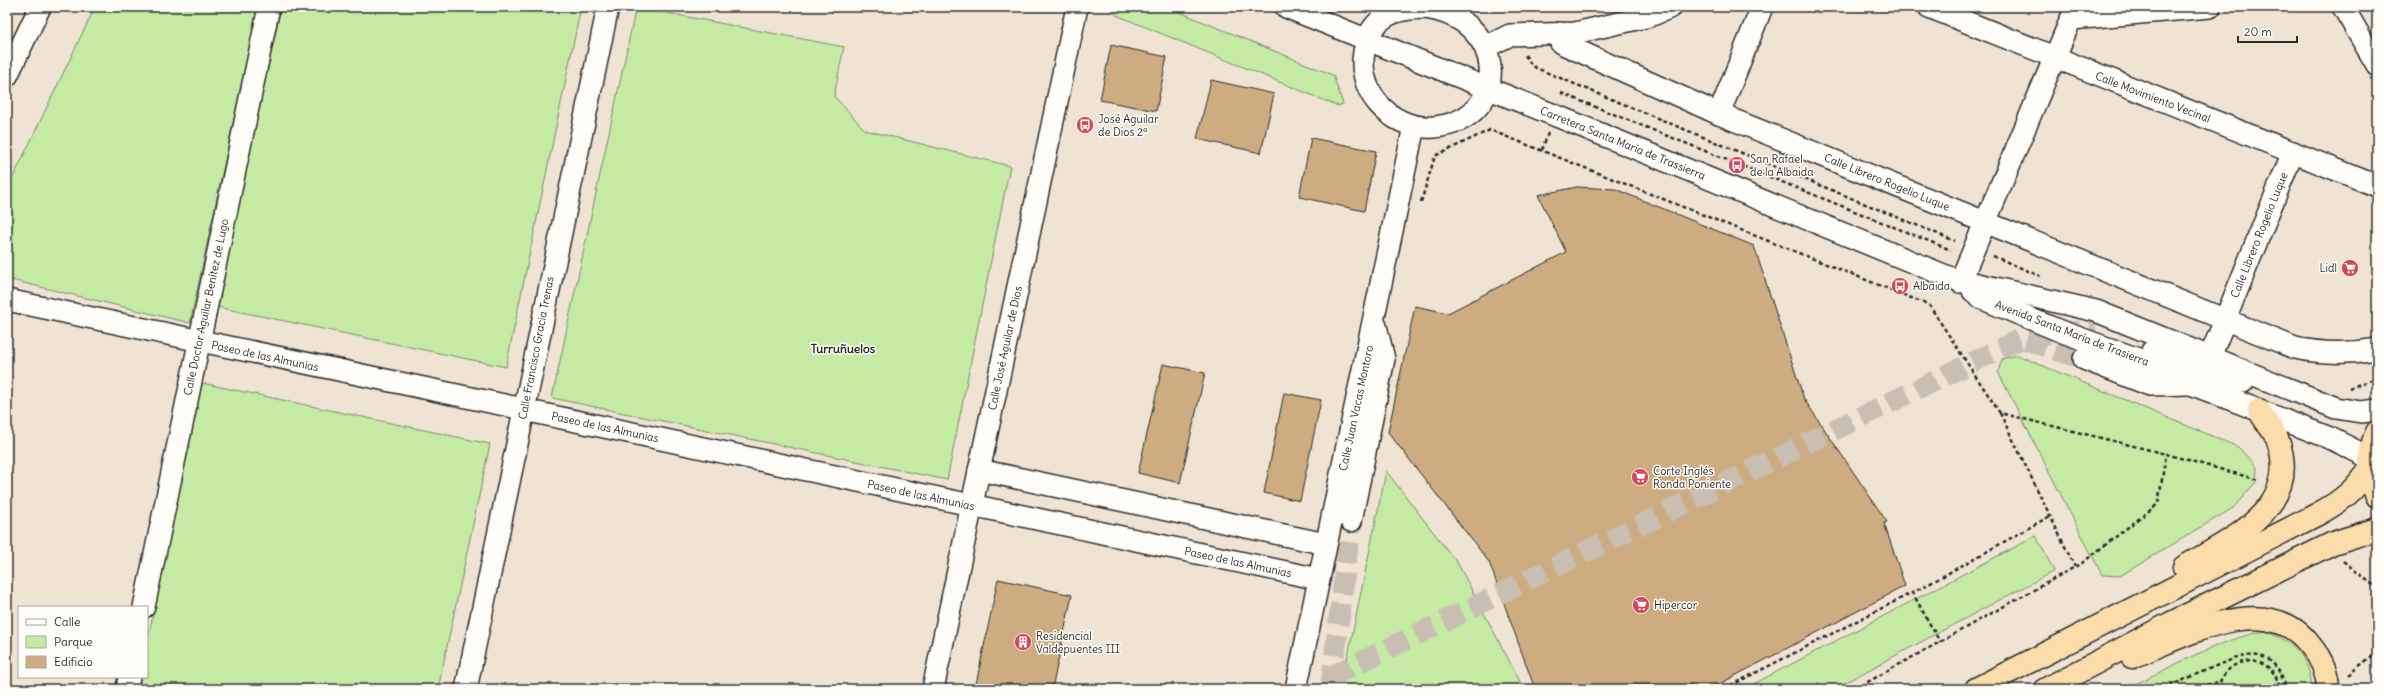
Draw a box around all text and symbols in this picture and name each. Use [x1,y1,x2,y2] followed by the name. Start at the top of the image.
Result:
[2238,18,2297,44] scale bar
[2244,24,2272,39] text: 20 m
[2093,69,2213,125] street label: Calle Movimiento Vecinal
[1538,103,1708,183] street label: Carretera Santa María de Trassierra
[1098,112,1159,139] place label: José Aguilar de Dios 2ª
[1075,115,1095,135] bus stop icon: José Aguilar de Dios 2ª
[1822,150,1952,214] street label: Calle Librero Rogelio Luque
[1750,152,1813,179] place label: San Rafael de la Albaida
[1727,155,1747,175] bus stop icon: San Rafael de la Albaida
[2227,170,2291,300] street label: Calle Librero Rogelio Luque
[180,217,232,397] street label: Calle Doctor Aguilar Benítez de Lugo
[2340,258,2360,278] supermarket icon: Lidl
[2320,261,2337,275] place label: Lidl
[515,275,557,421] street label: Calle Francisco Gracia Trenas
[1890,276,1910,296] bus stop icon: Albaida
[1913,279,1950,293] place label: Albaida
[985,285,1025,411] street label: Calle José Aguilar de Dios
[1993,297,2151,369] street label: Avenida Santa María de Trasierra
[210,338,320,374] street label: Paseo de las Almunias
[811,341,876,356] district label: Turruñuelos
[1336,344,1376,472] street label: Calle Juan Vacas Montoro
[550,409,660,445] street label: Paseo de las Almunias
[1653,464,1731,491] place label: Corte Inglés Ronda Poniente
[1630,467,1650,487] supermarket icon: Corte Inglés Ronda Poniente
[866,477,976,513] street label: Paseo de las Almunias
[1183,544,1293,580] street label: Paseo de las Almunias
[1631,595,1651,615] supermarket icon: Hipercor
[1654,598,1698,612] place label: Hipercor
[18,606,148,678] legend
[54,614,81,629] text: Calle
[1036,629,1120,656] place label: Residencial Valdepuentes III
[1013,632,1033,652] building icon: Residencial Valdepuentes III
[54,634,93,649] text: Parque
[54,654,93,669] text: Edificio

